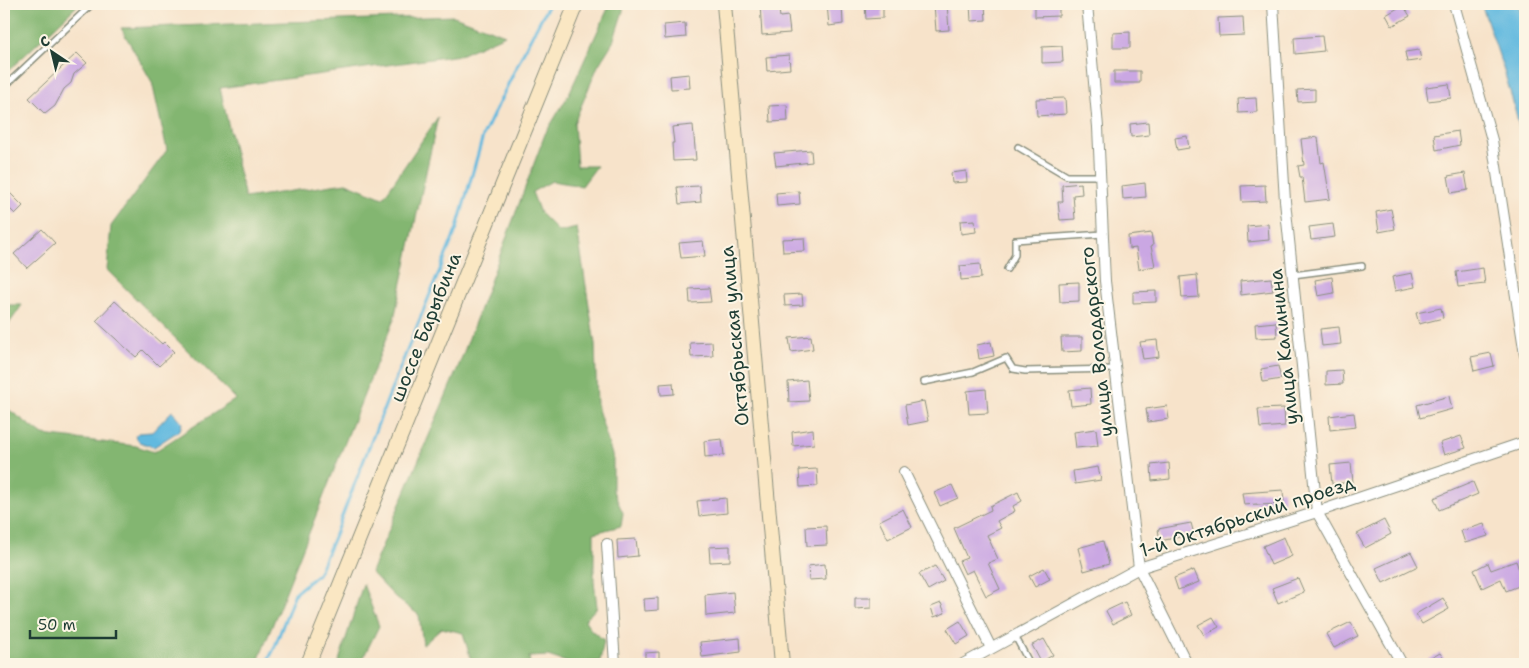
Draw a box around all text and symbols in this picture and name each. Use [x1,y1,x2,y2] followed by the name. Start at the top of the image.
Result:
[28,28,78,78] north arrow
[36,32,53,51] text: С
[714,245,755,427] street label: Октябрьская улица
[1074,246,1119,438] street label: улица Володарского
[384,249,467,406] street label: шоссе Барыбина
[1263,267,1304,426] street label: улица Калинина
[1136,470,1358,563] street label: 1-й Октябрьский проезд
[30,608,116,640] scale bar
[38,615,76,635] text: 50 m

